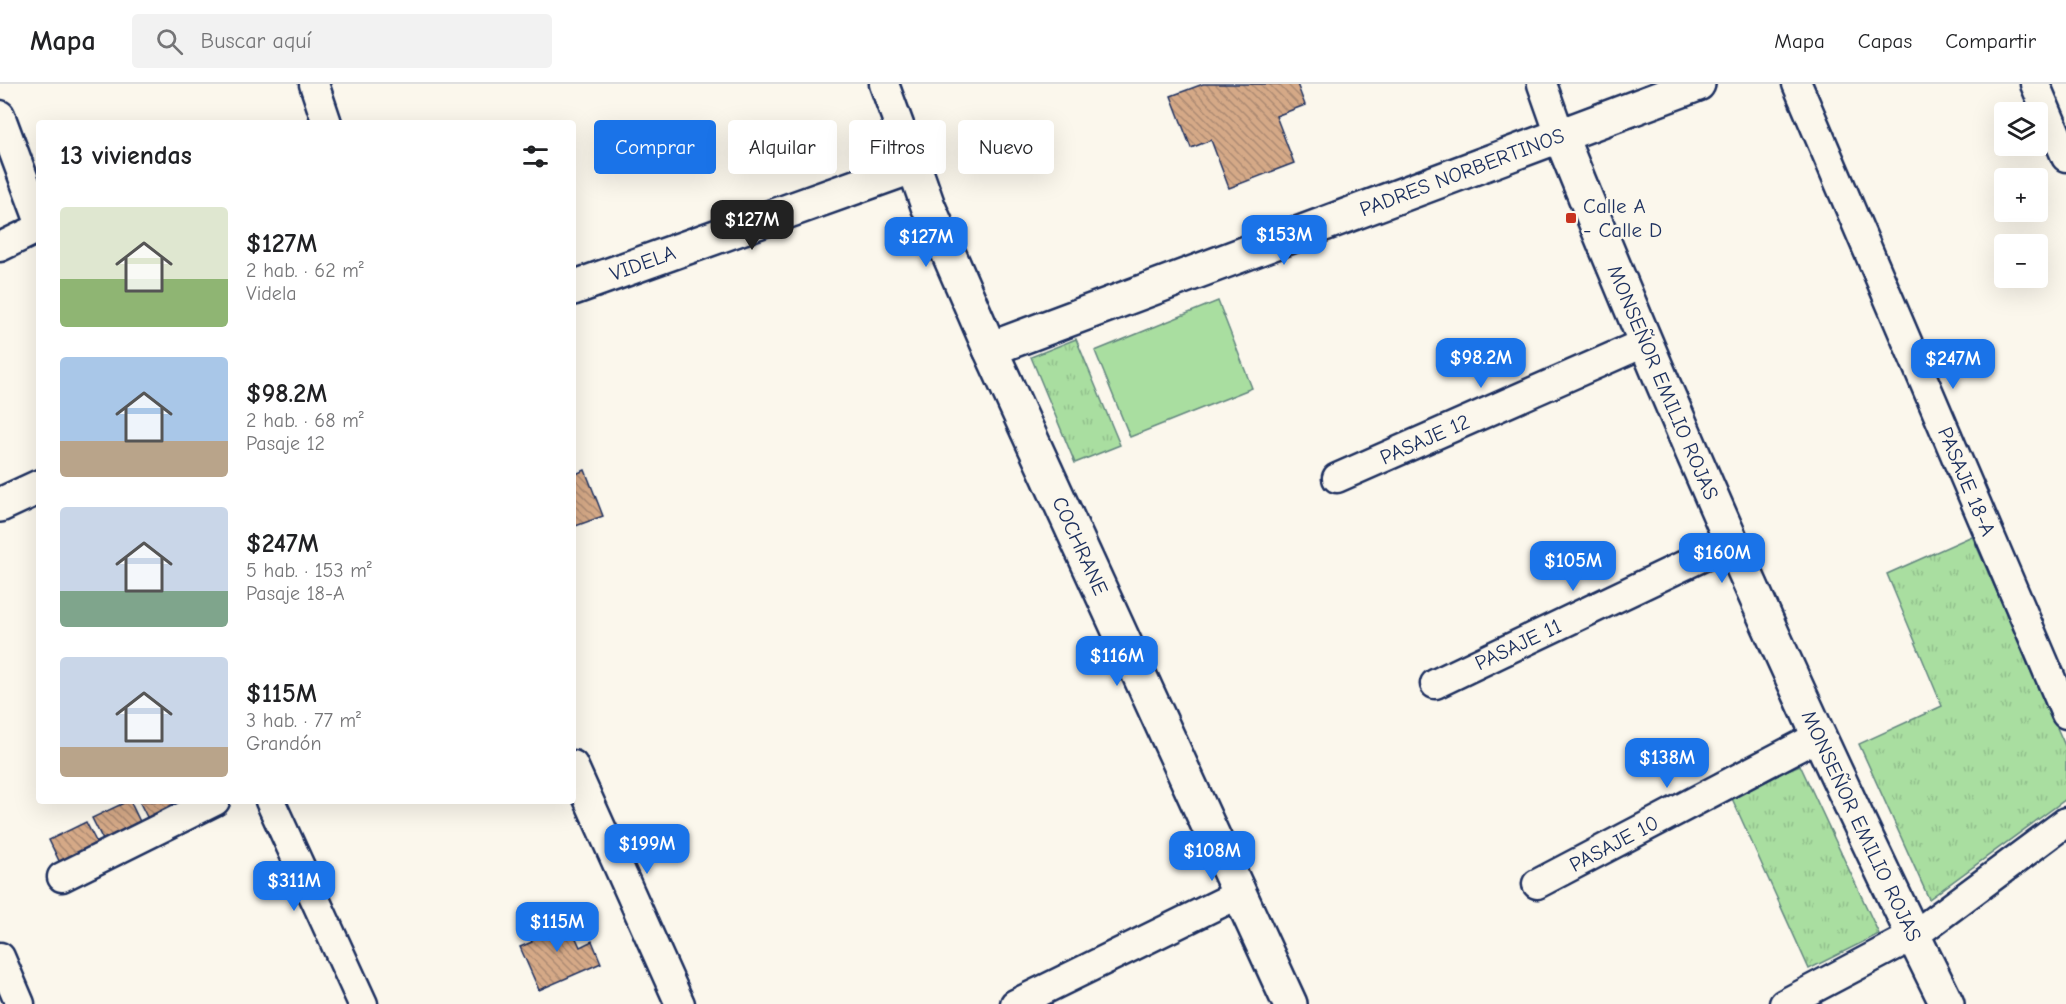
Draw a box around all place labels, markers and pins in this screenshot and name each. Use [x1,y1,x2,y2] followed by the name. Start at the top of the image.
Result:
[1583,194,1662,242] place label: Calle A - Calle D
[710,200,794,251] pin: $127M
[1564,211,1578,225] marker: Calle A - Calle D
[1242,215,1326,266] pin: $153M
[884,217,968,268] pin: $127M
[1432,338,1530,389] pin: $98.2M
[1911,339,1995,390] pin: $247M
[1680,533,1764,584] pin: $160M
[1531,541,1615,592] pin: $105M
[1075,636,1159,687] pin: $116M
[1625,738,1709,789] pin: $138M
[605,824,689,875] pin: $199M
[1170,831,1254,882] pin: $108M
[252,861,336,912] pin: $311M
[515,902,599,953] pin: $115M

